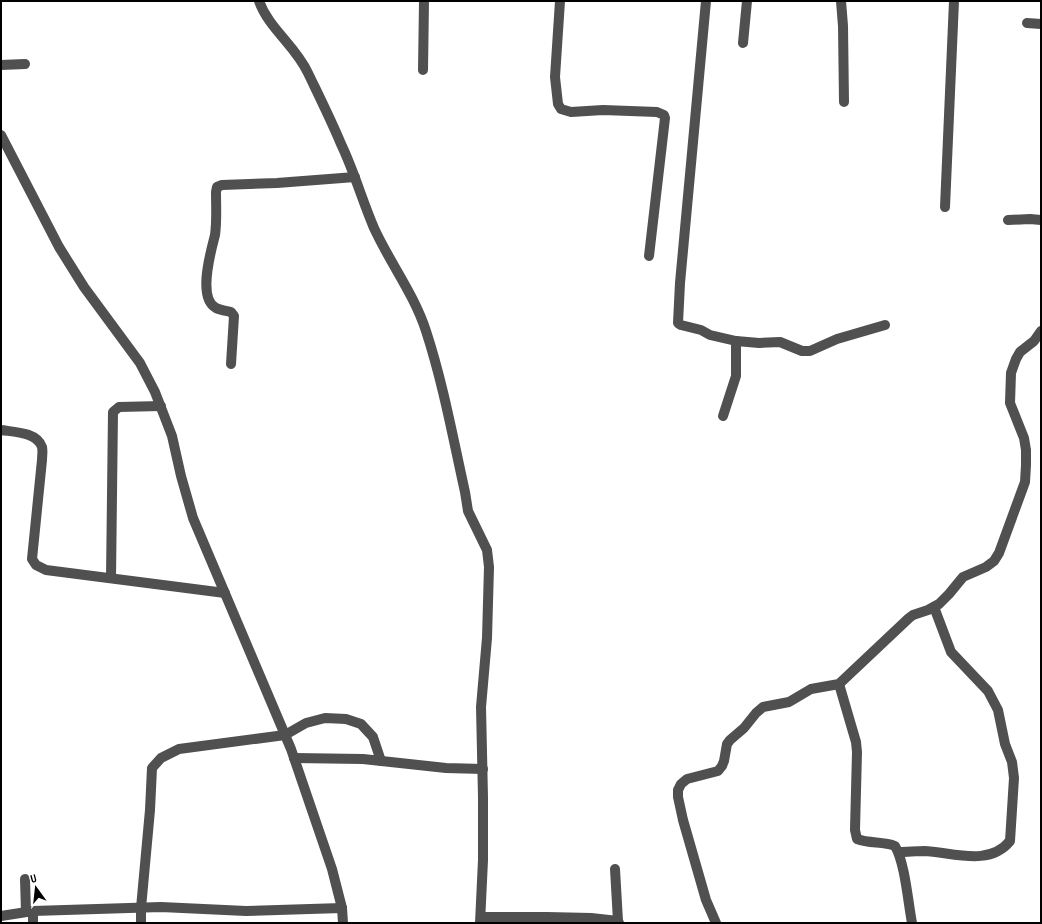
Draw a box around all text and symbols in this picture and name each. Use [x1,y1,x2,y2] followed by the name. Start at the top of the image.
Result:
[16,868,56,908] north arrow
[29,871,38,886] text: U

